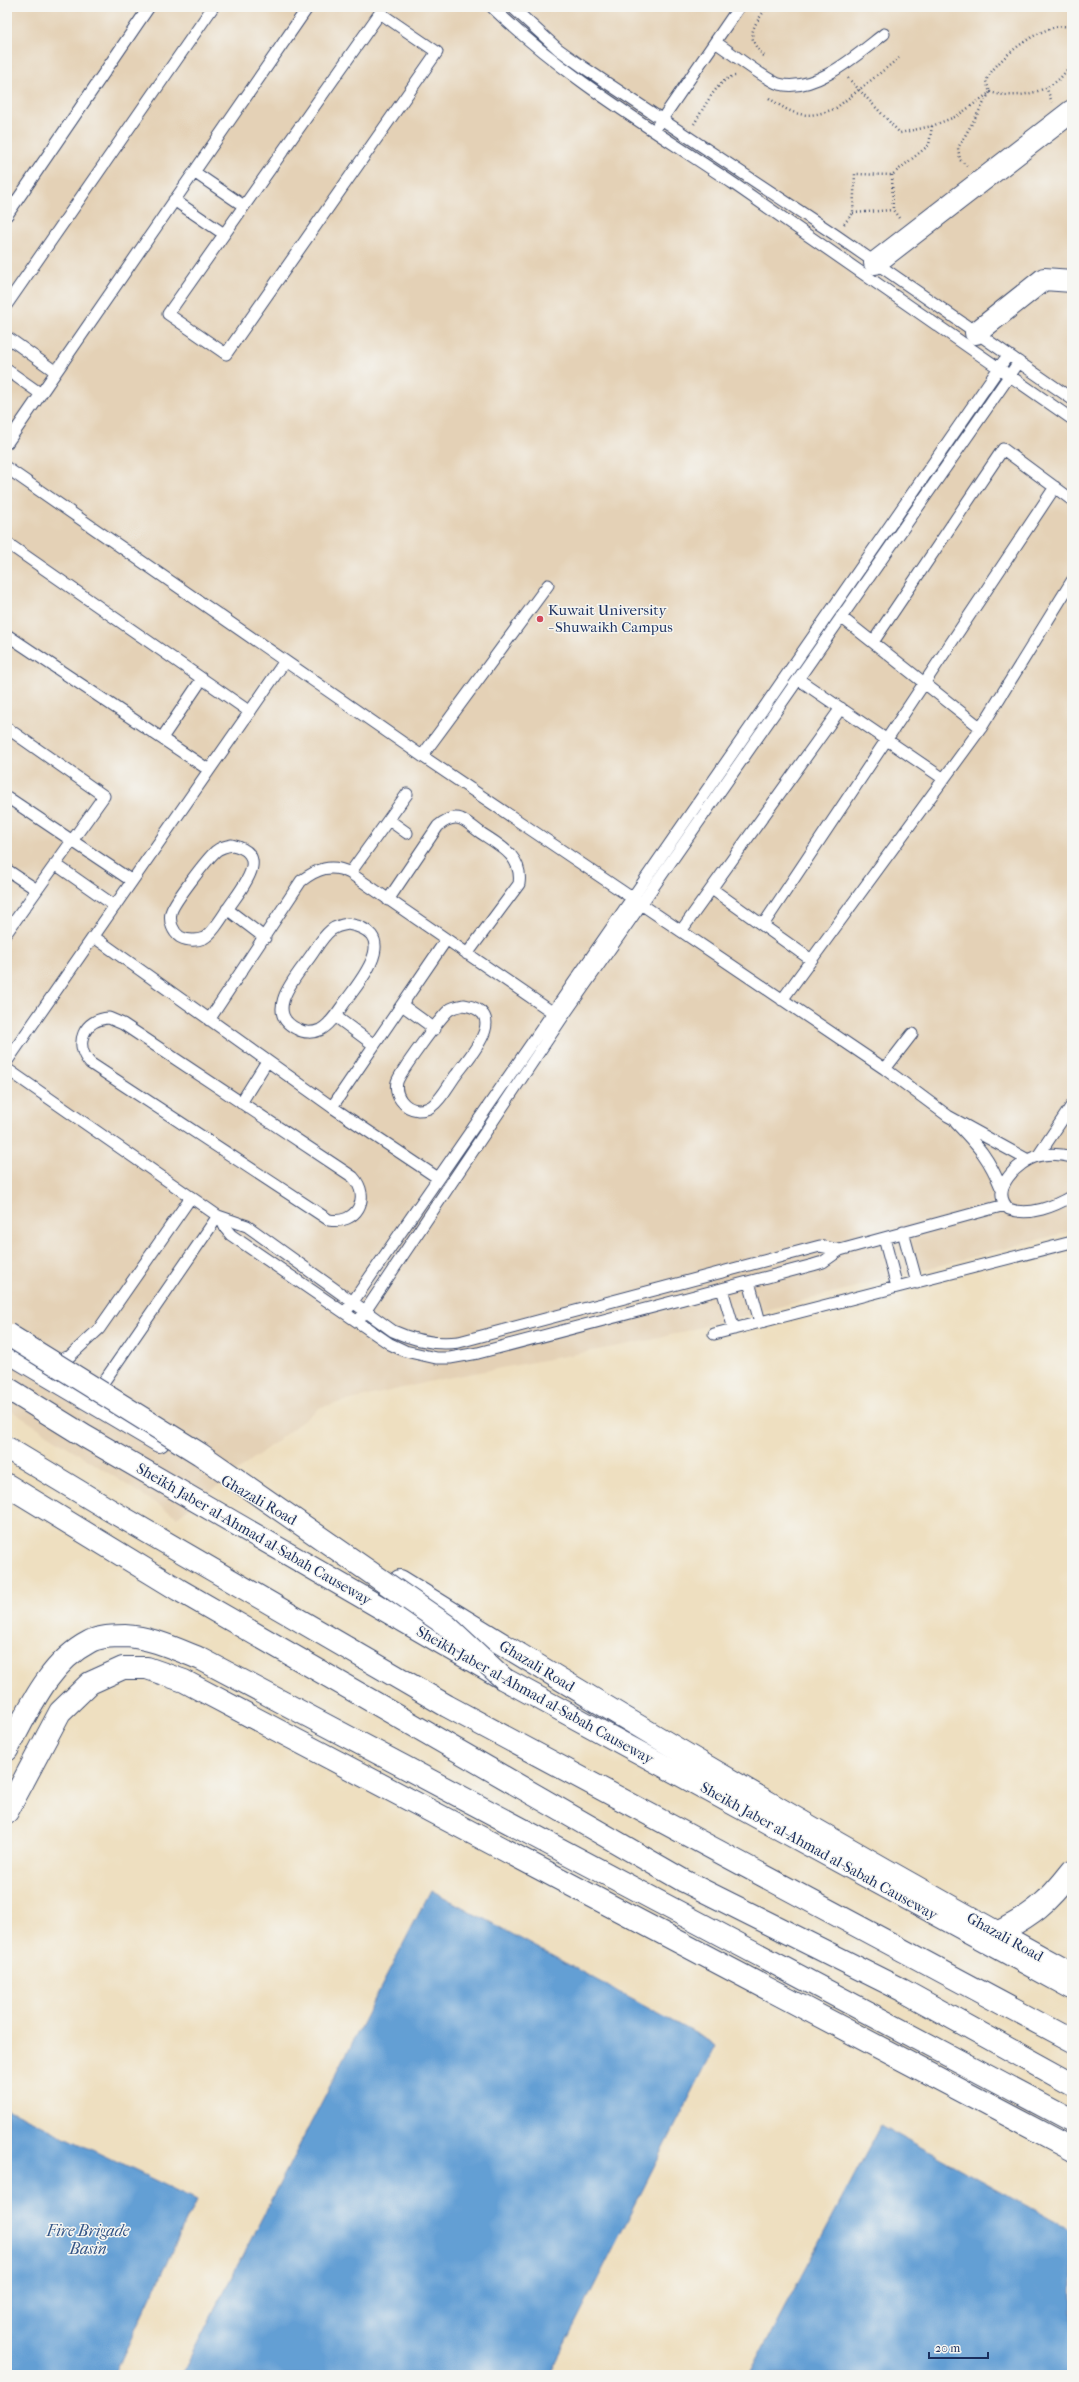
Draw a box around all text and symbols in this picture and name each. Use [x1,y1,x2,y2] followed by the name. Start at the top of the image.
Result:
[548,601,673,636] place label: Kuwait University - Shuwaikh Campus
[535,614,545,624] marker: Kuwait University - Shuwaikh Campus
[133,1459,376,1609] street label: Sheikh Jaber al-Ahmad al-Sabah Causeway
[218,1471,301,1529] street label: Ghazali Road
[413,1622,658,1768] street label: Sheikh Jaber al-Ahmad al-Sabah Causeway
[496,1636,579,1696] street label: Ghazali Road
[697,1778,942,1924] street label: Sheikh Jaber al-Ahmad al-Sabah Causeway
[964,1909,1047,1966] street label: Ghazali Road
[46,2221,130,2258] water label: Fire Brigade Basin
[929,2334,988,2360] scale bar
[935,2341,960,2355] text: 20 m

